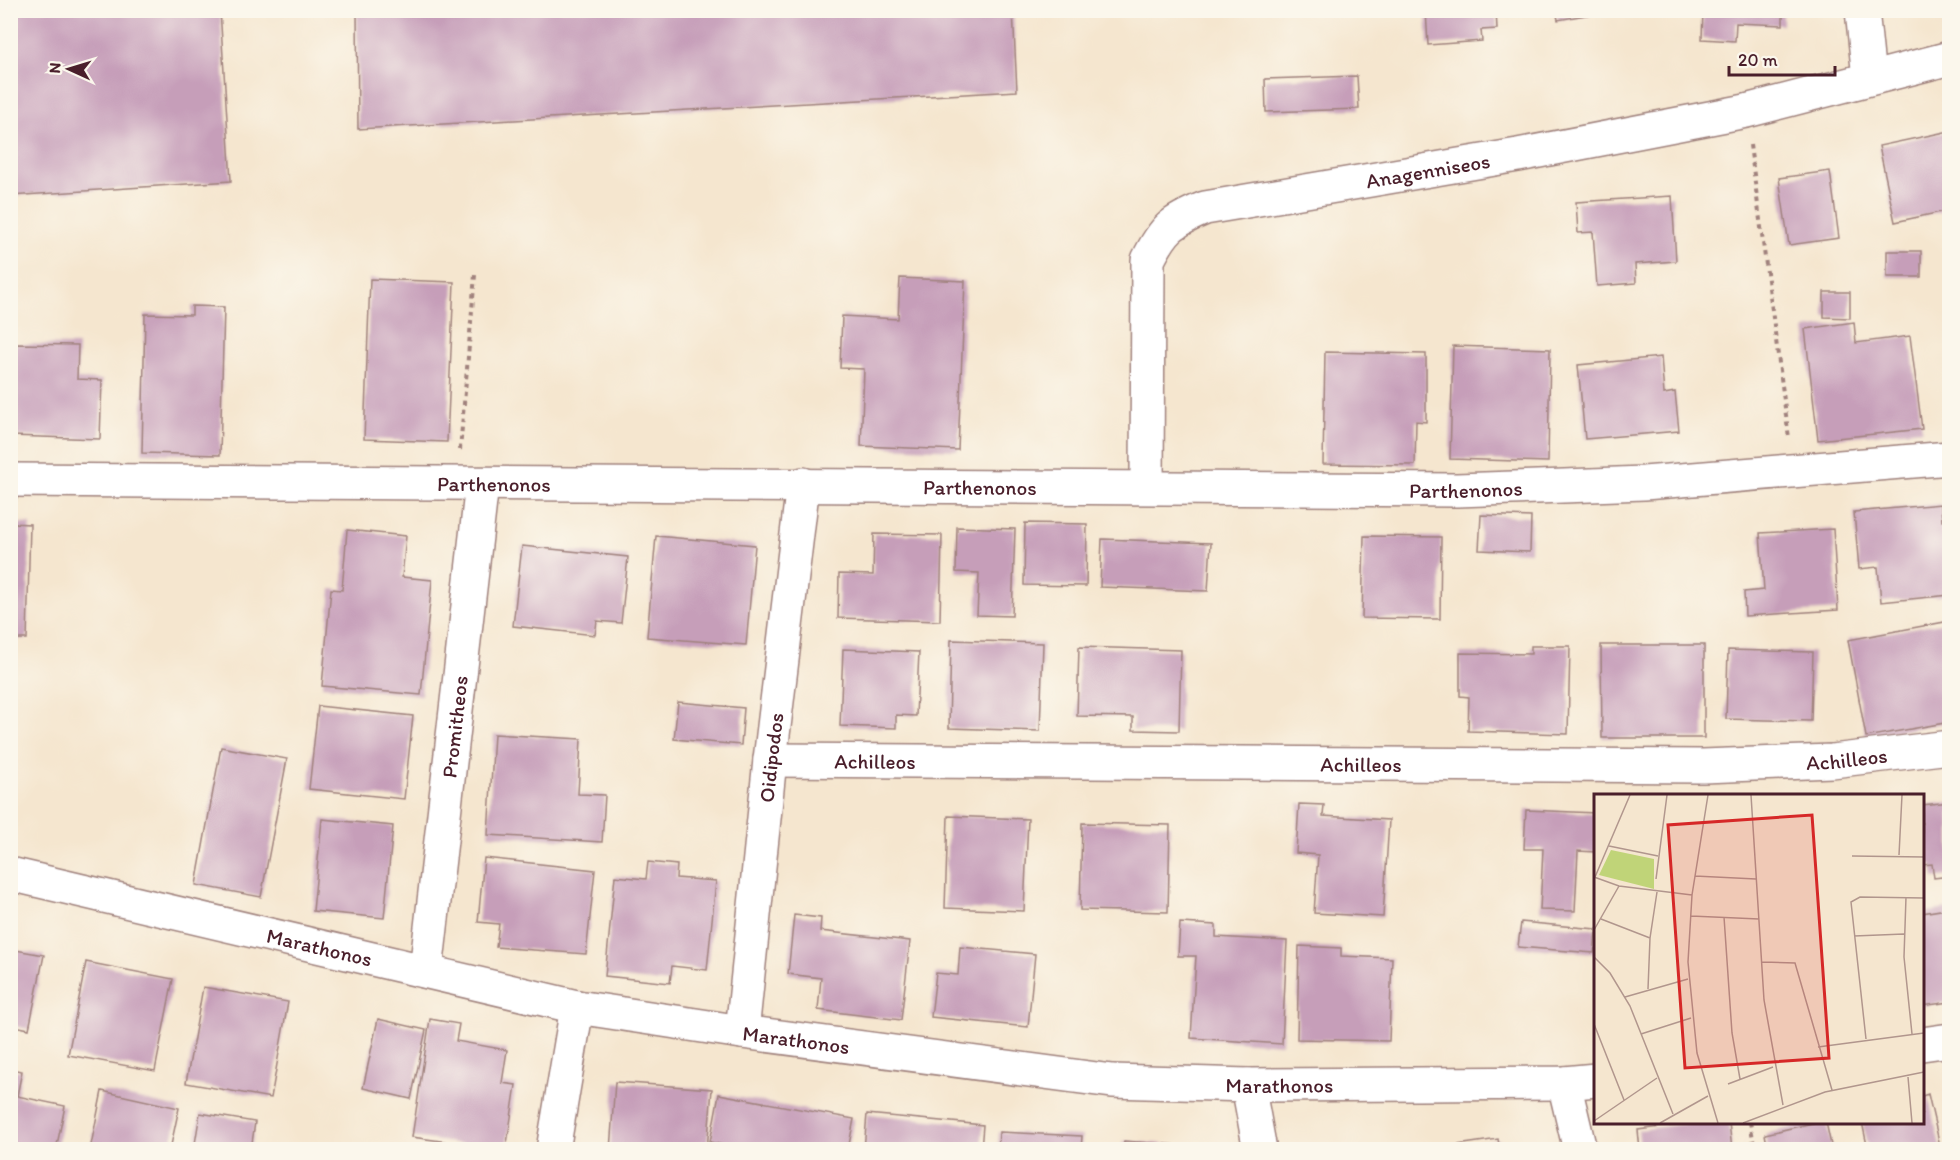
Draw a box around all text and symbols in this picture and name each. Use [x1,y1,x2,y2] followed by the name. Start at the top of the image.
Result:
[39,39,99,99] north arrow
[1729,39,1836,77] scale bar
[1738,49,1778,71] text: 20 m
[45,62,64,74] text: N
[1364,147,1492,193] street label: Anagenniseos
[437,470,551,496] street label: Parthenonos
[923,474,1037,500] street label: Parthenonos
[1409,475,1523,503] street label: Parthenonos
[436,674,472,779] street label: Promitheos
[753,711,788,804] street label: Oidipodos
[1806,742,1889,774] street label: Achilleos
[834,748,916,773] street label: Achilleos
[1320,751,1402,777] street label: Achilleos
[1594,794,1924,1124] inset map
[264,922,375,971] street label: Marathonos
[741,1020,851,1059] street label: Marathonos
[1225,1072,1333,1098] street label: Marathonos

